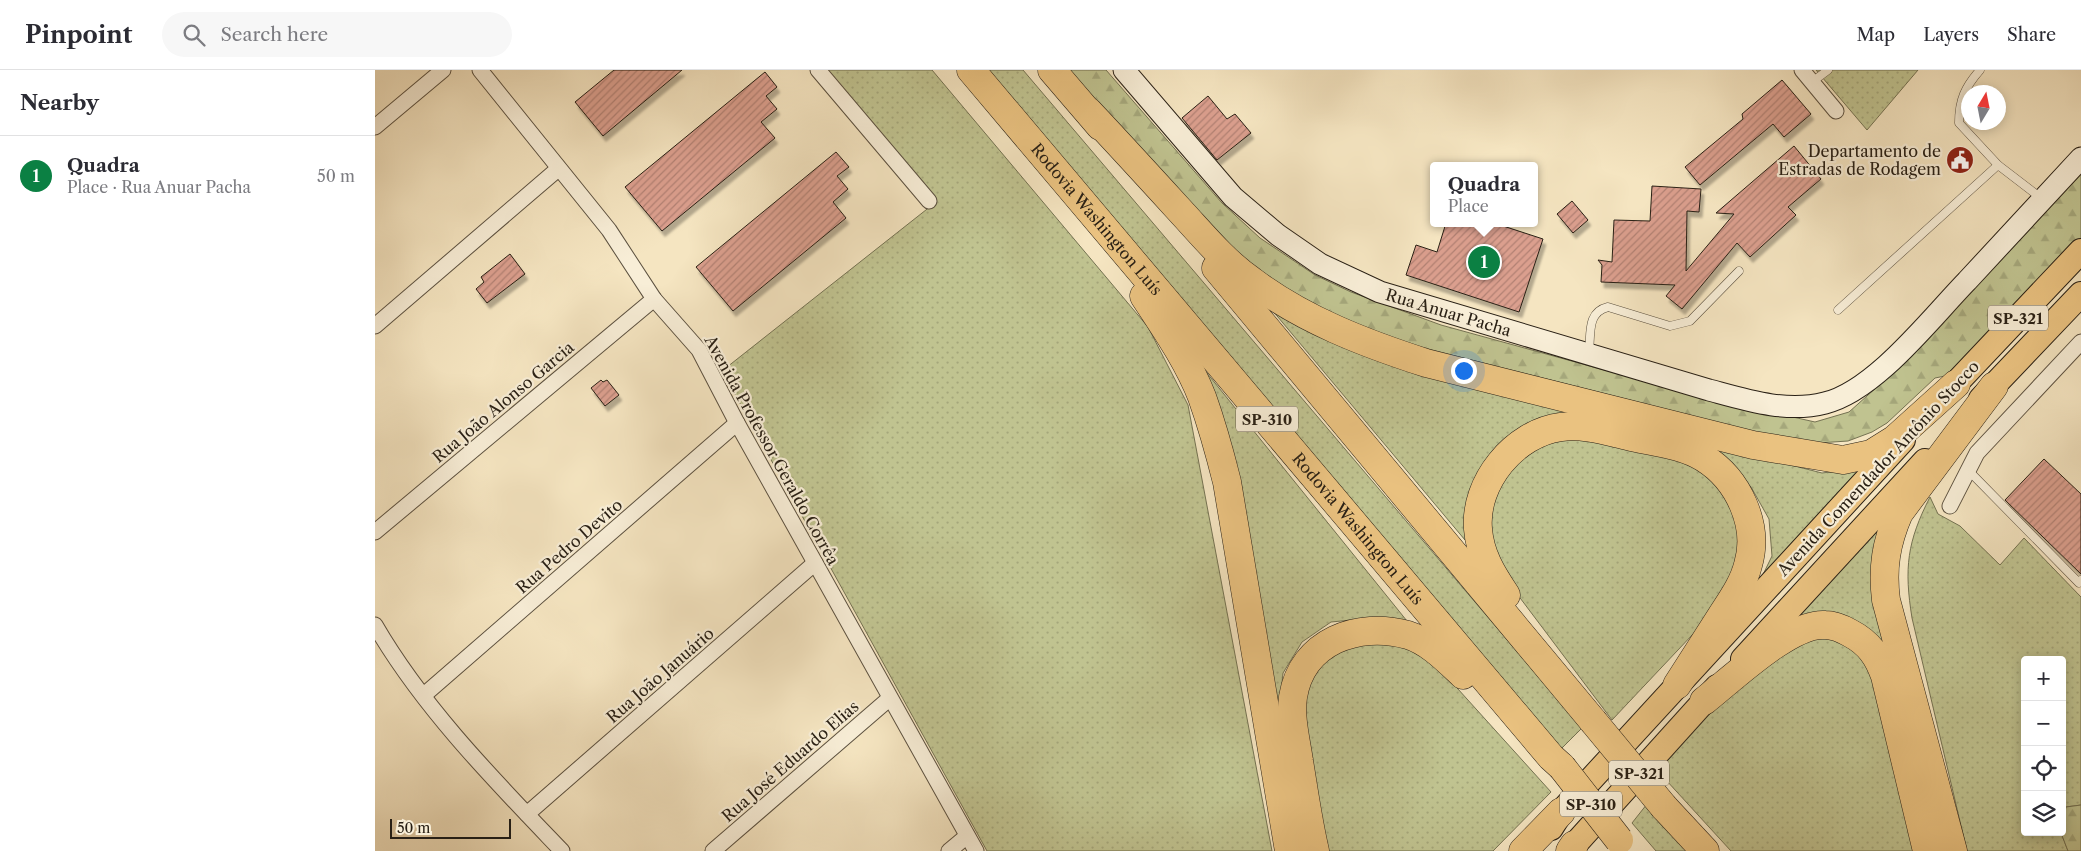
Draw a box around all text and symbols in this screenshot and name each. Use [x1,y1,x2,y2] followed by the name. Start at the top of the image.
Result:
[162,12,512,57] search box
[25,20,132,49] text: Pinpoint
[180,21,208,49] icon: search
[220,23,328,46] text: Search here
[1857,24,1895,46] text: Map
[1923,24,1979,46] text: Layers
[2007,24,2056,46] text: Share
[1961,85,2006,130] north arrow
[20,90,99,115] text: Nearby
[1027,139,1167,299] street label: Rodovia Washington Luís
[1778,141,1941,179] place label: Departamento de Estradas de Rodagem
[1945,145,1975,175] public building icon: Departamento de Estradas de Rodagem
[67,154,140,177] text: Quadra
[1430,162,1538,227] popup
[32,166,40,186] text: 1
[317,166,355,186] text: 50 m
[1448,173,1520,196] text: Quadra
[67,177,251,197] text: Place · Rua Anuar Pacha
[1448,196,1489,216] text: Place
[1468,243,1500,281] pin: 1
[1383,284,1514,341] street label: Rua Anuar Pacha
[1988,306,2048,330] road number: SP-321
[700,331,844,569] street label: Avenida Professor Geraldo Corrêa
[428,337,578,467] street label: Rua João Alonso Garcia
[1772,356,1983,580] street label: Avenida Comendador Antônio Stocco
[1451,358,1477,384] your location
[1236,406,1298,432] road number: SP-310
[1288,448,1428,609] street label: Rodovia Washington Luís
[512,494,626,598] street label: Rua Pedro Devito
[602,623,718,727] street label: Rua João Januário
[2021,656,2066,836] map controls
[2021,656,2066,701] button: +
[717,696,863,826] street label: Rua José Eduardo Elias
[2021,701,2066,746] button: −
[2021,746,2066,791] button: locate
[1609,760,1669,786] road number: SP-321
[2021,791,2066,836] button: layers
[1560,792,1622,816] road number: SP-310
[390,816,511,839] scale bar
[397,819,430,837] text: 50 m

